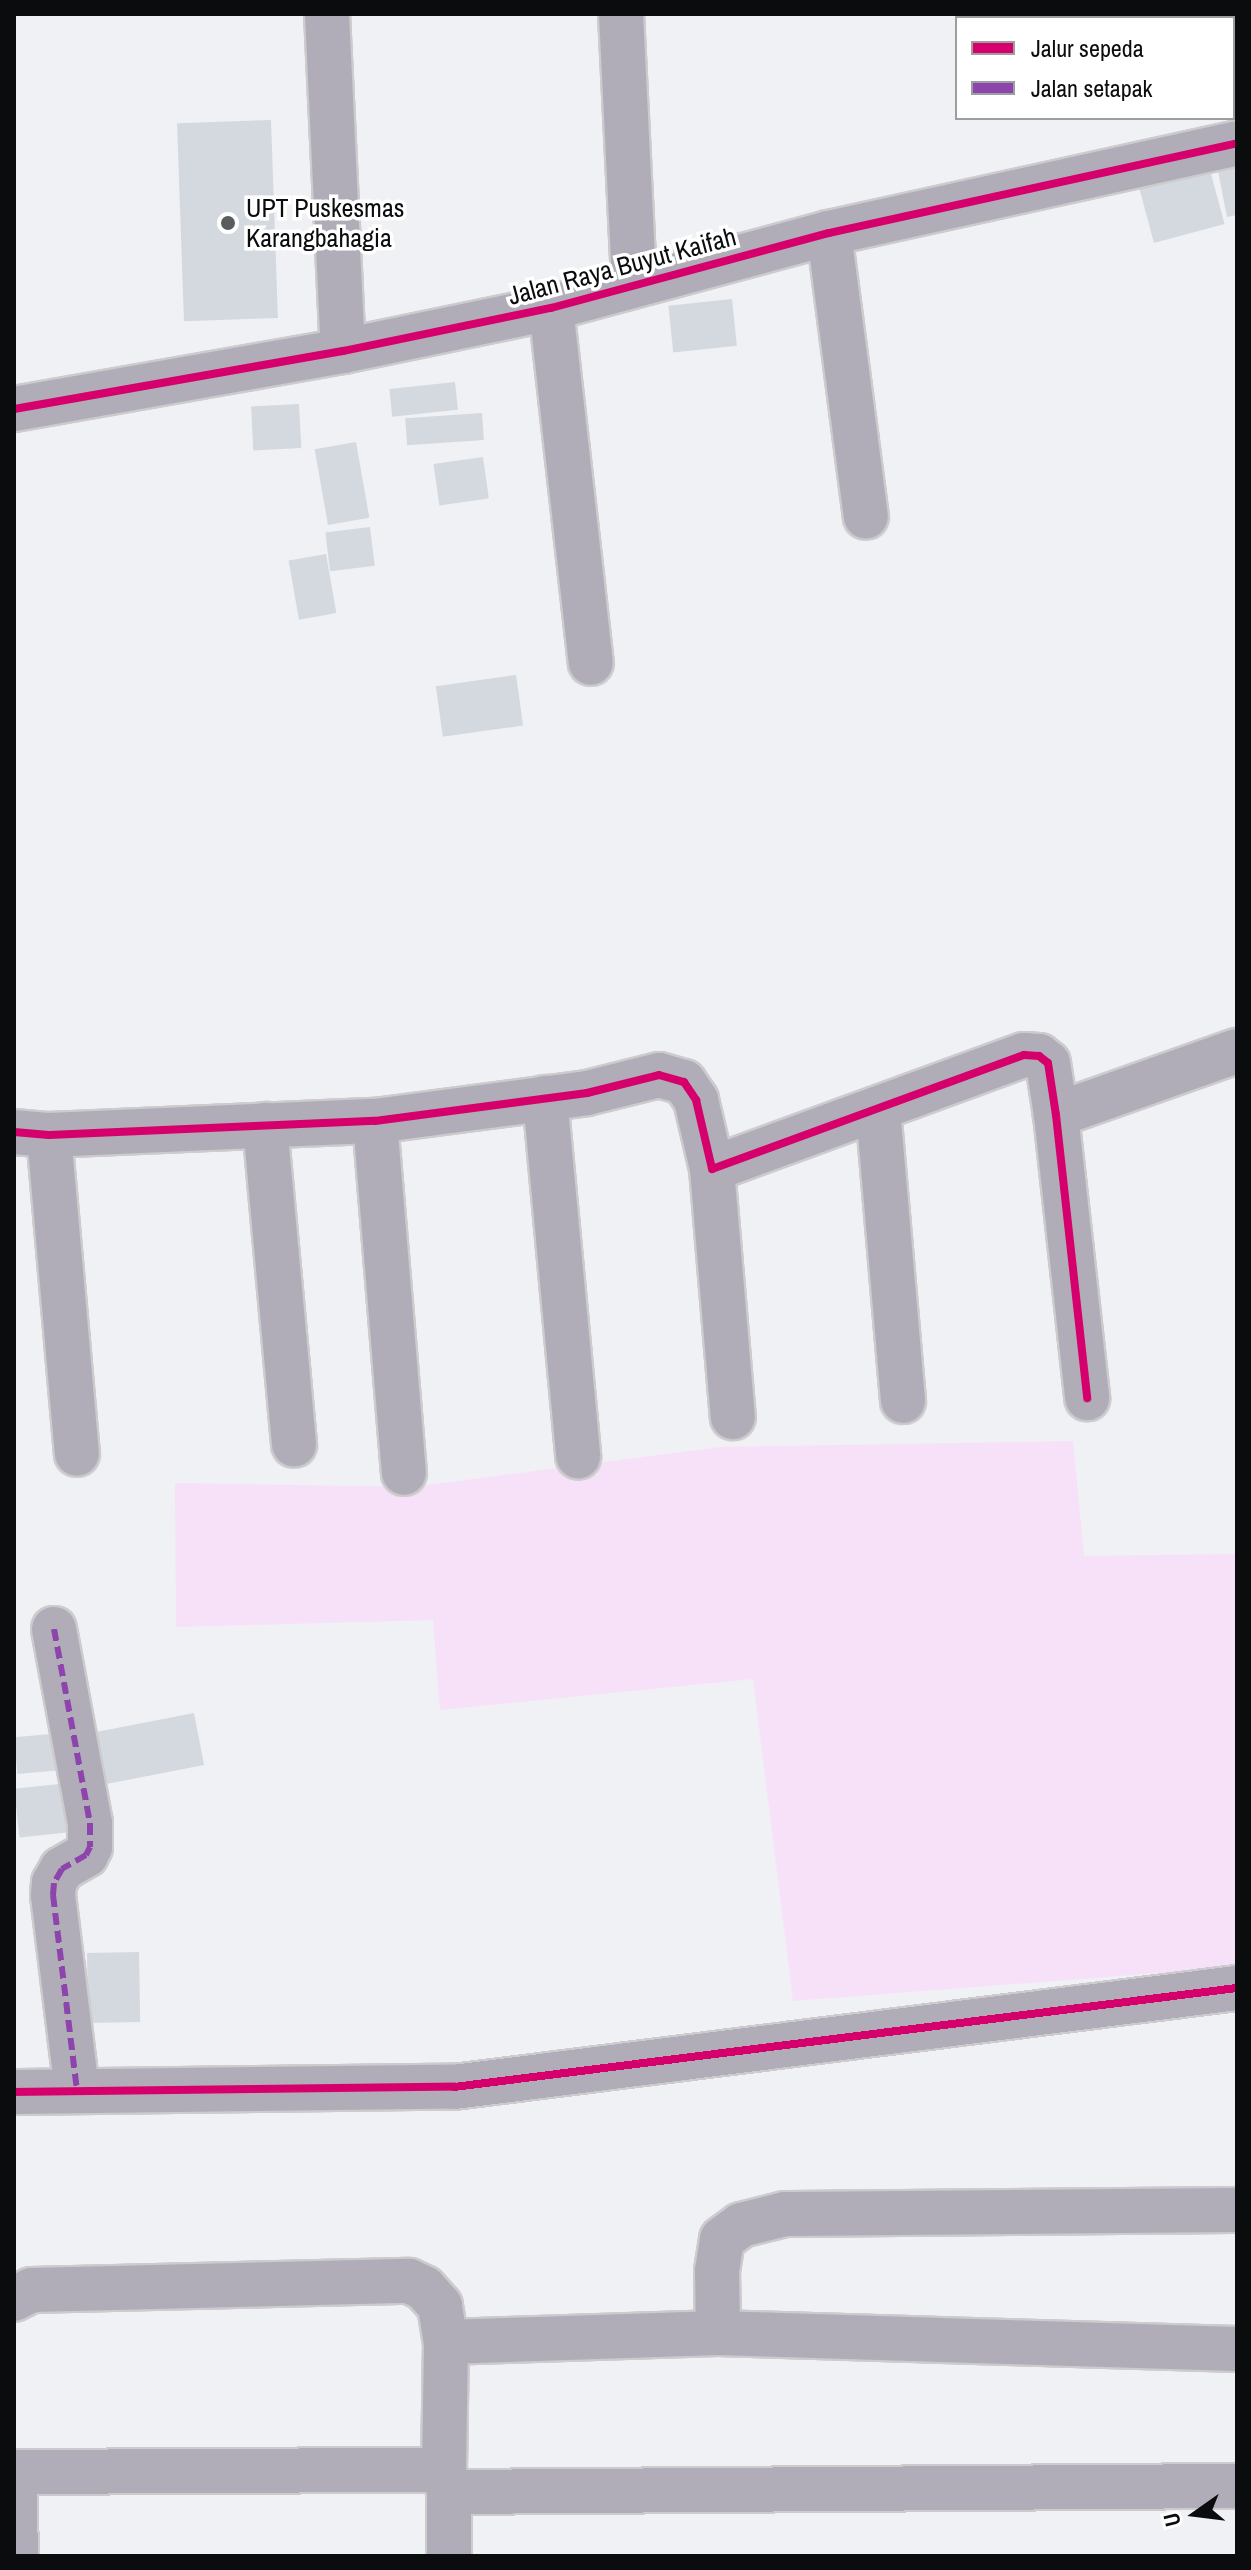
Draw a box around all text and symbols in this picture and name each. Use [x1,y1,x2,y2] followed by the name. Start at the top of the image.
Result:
[955,16,1235,120] legend
[1031,32,1144,64] text: Jalur sepeda
[1031,72,1152,104] text: Jalan setapak
[246,192,405,254] place label: UPT Puskesmas Karangbahagia
[217,212,239,234] marker: UPT Puskesmas Karangbahagia
[505,221,739,311] street label: Jalan Raya Buyut Kaifah
[1155,2474,1235,2554] north arrow
[1156,2510,1188,2530] text: U

